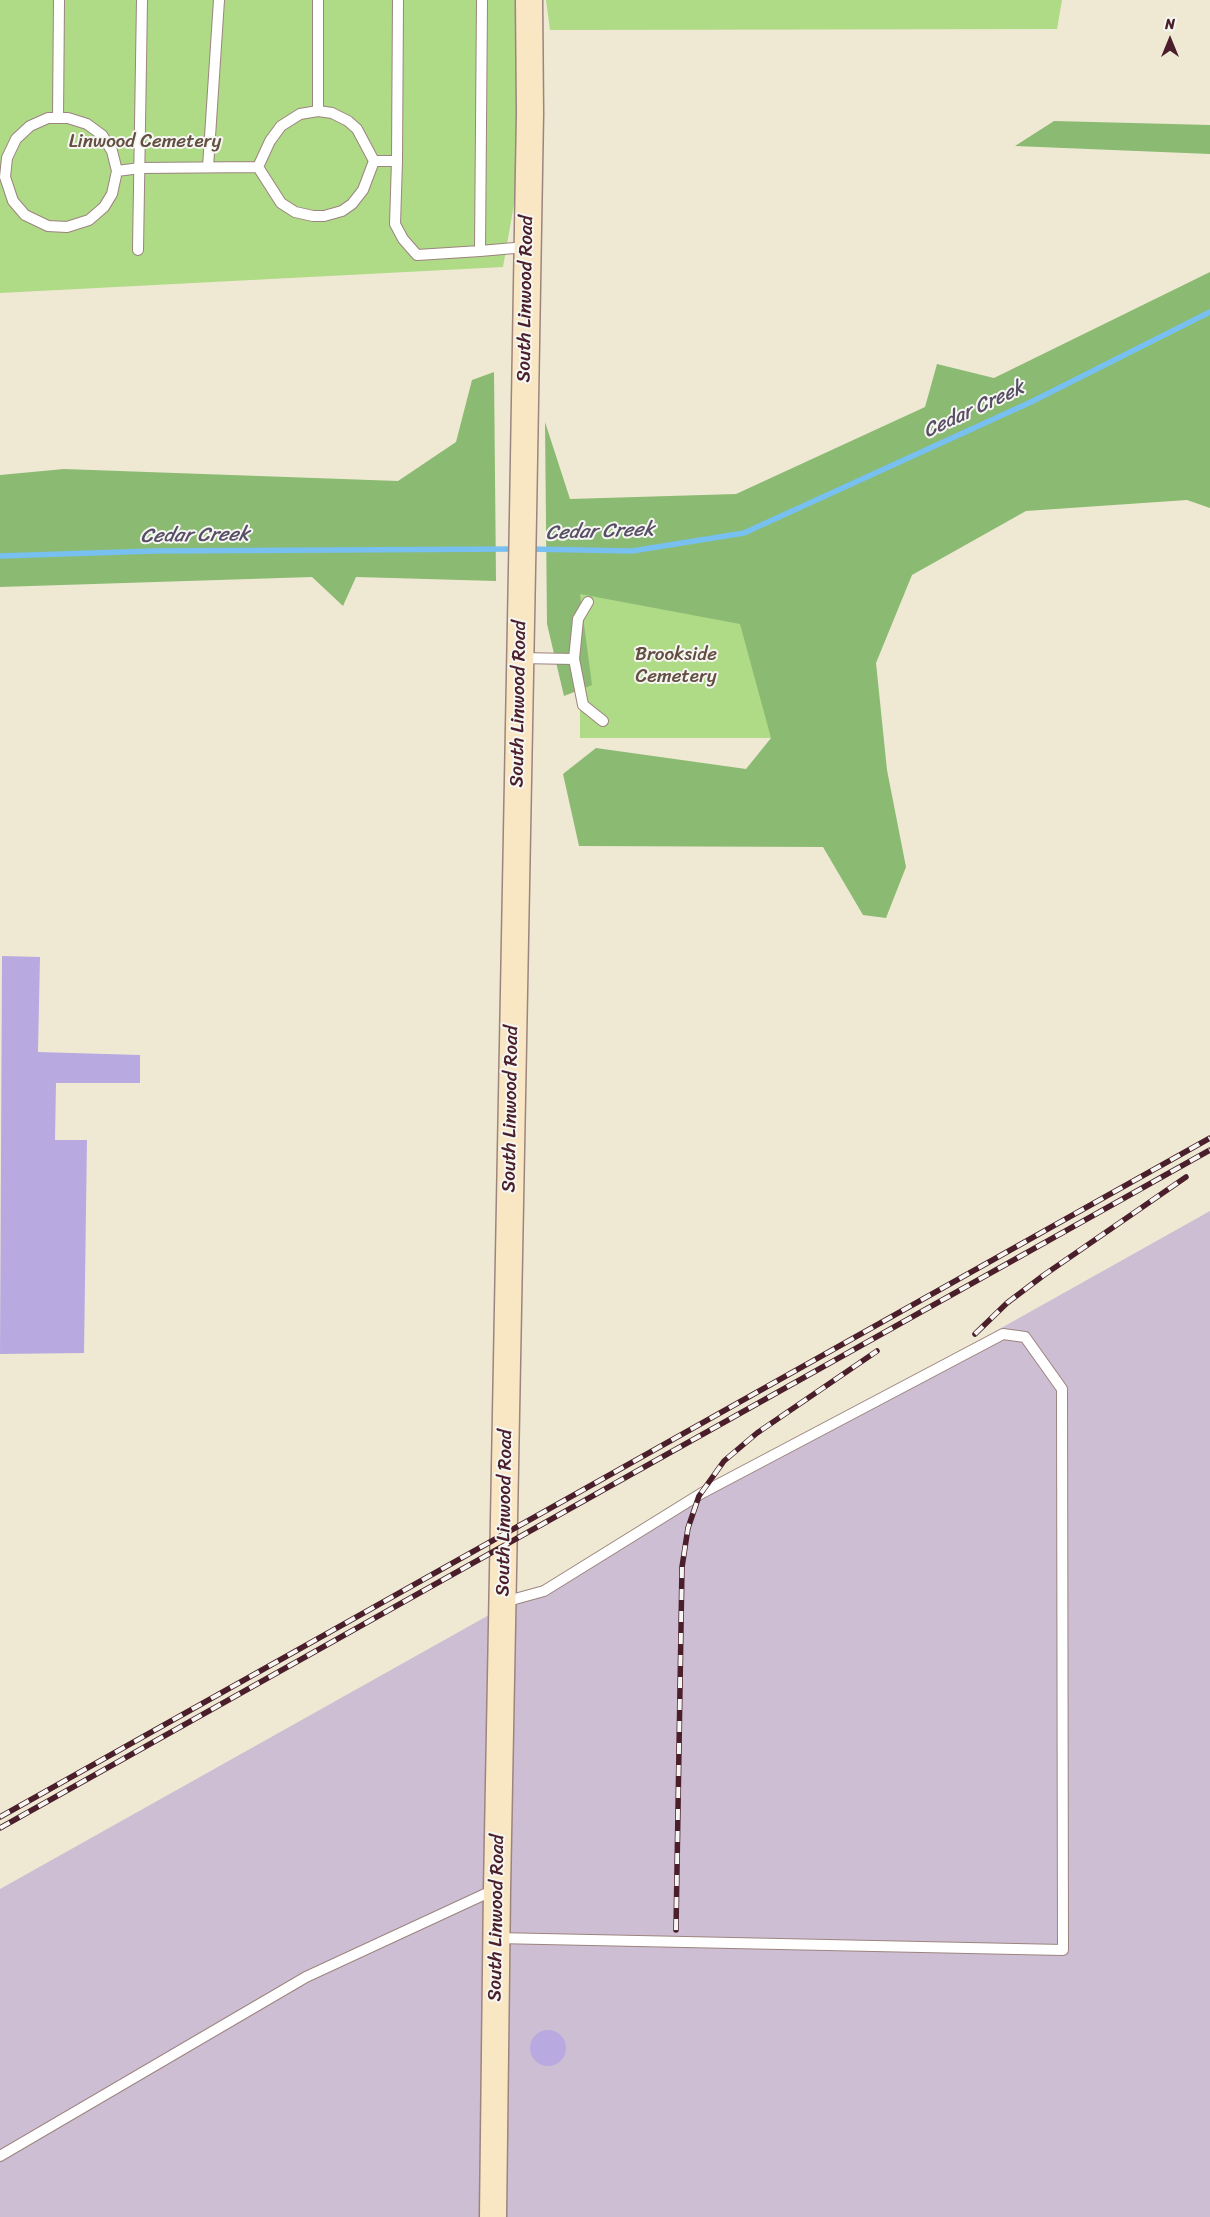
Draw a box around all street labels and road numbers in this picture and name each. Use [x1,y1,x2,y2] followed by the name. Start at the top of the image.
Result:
[513,215,539,383] street label: South Linwood Road
[506,620,532,788] street label: South Linwood Road
[498,1025,524,1193] street label: South Linwood Road
[492,1429,518,1597] street label: South Linwood Road
[484,1834,510,2002] street label: South Linwood Road

